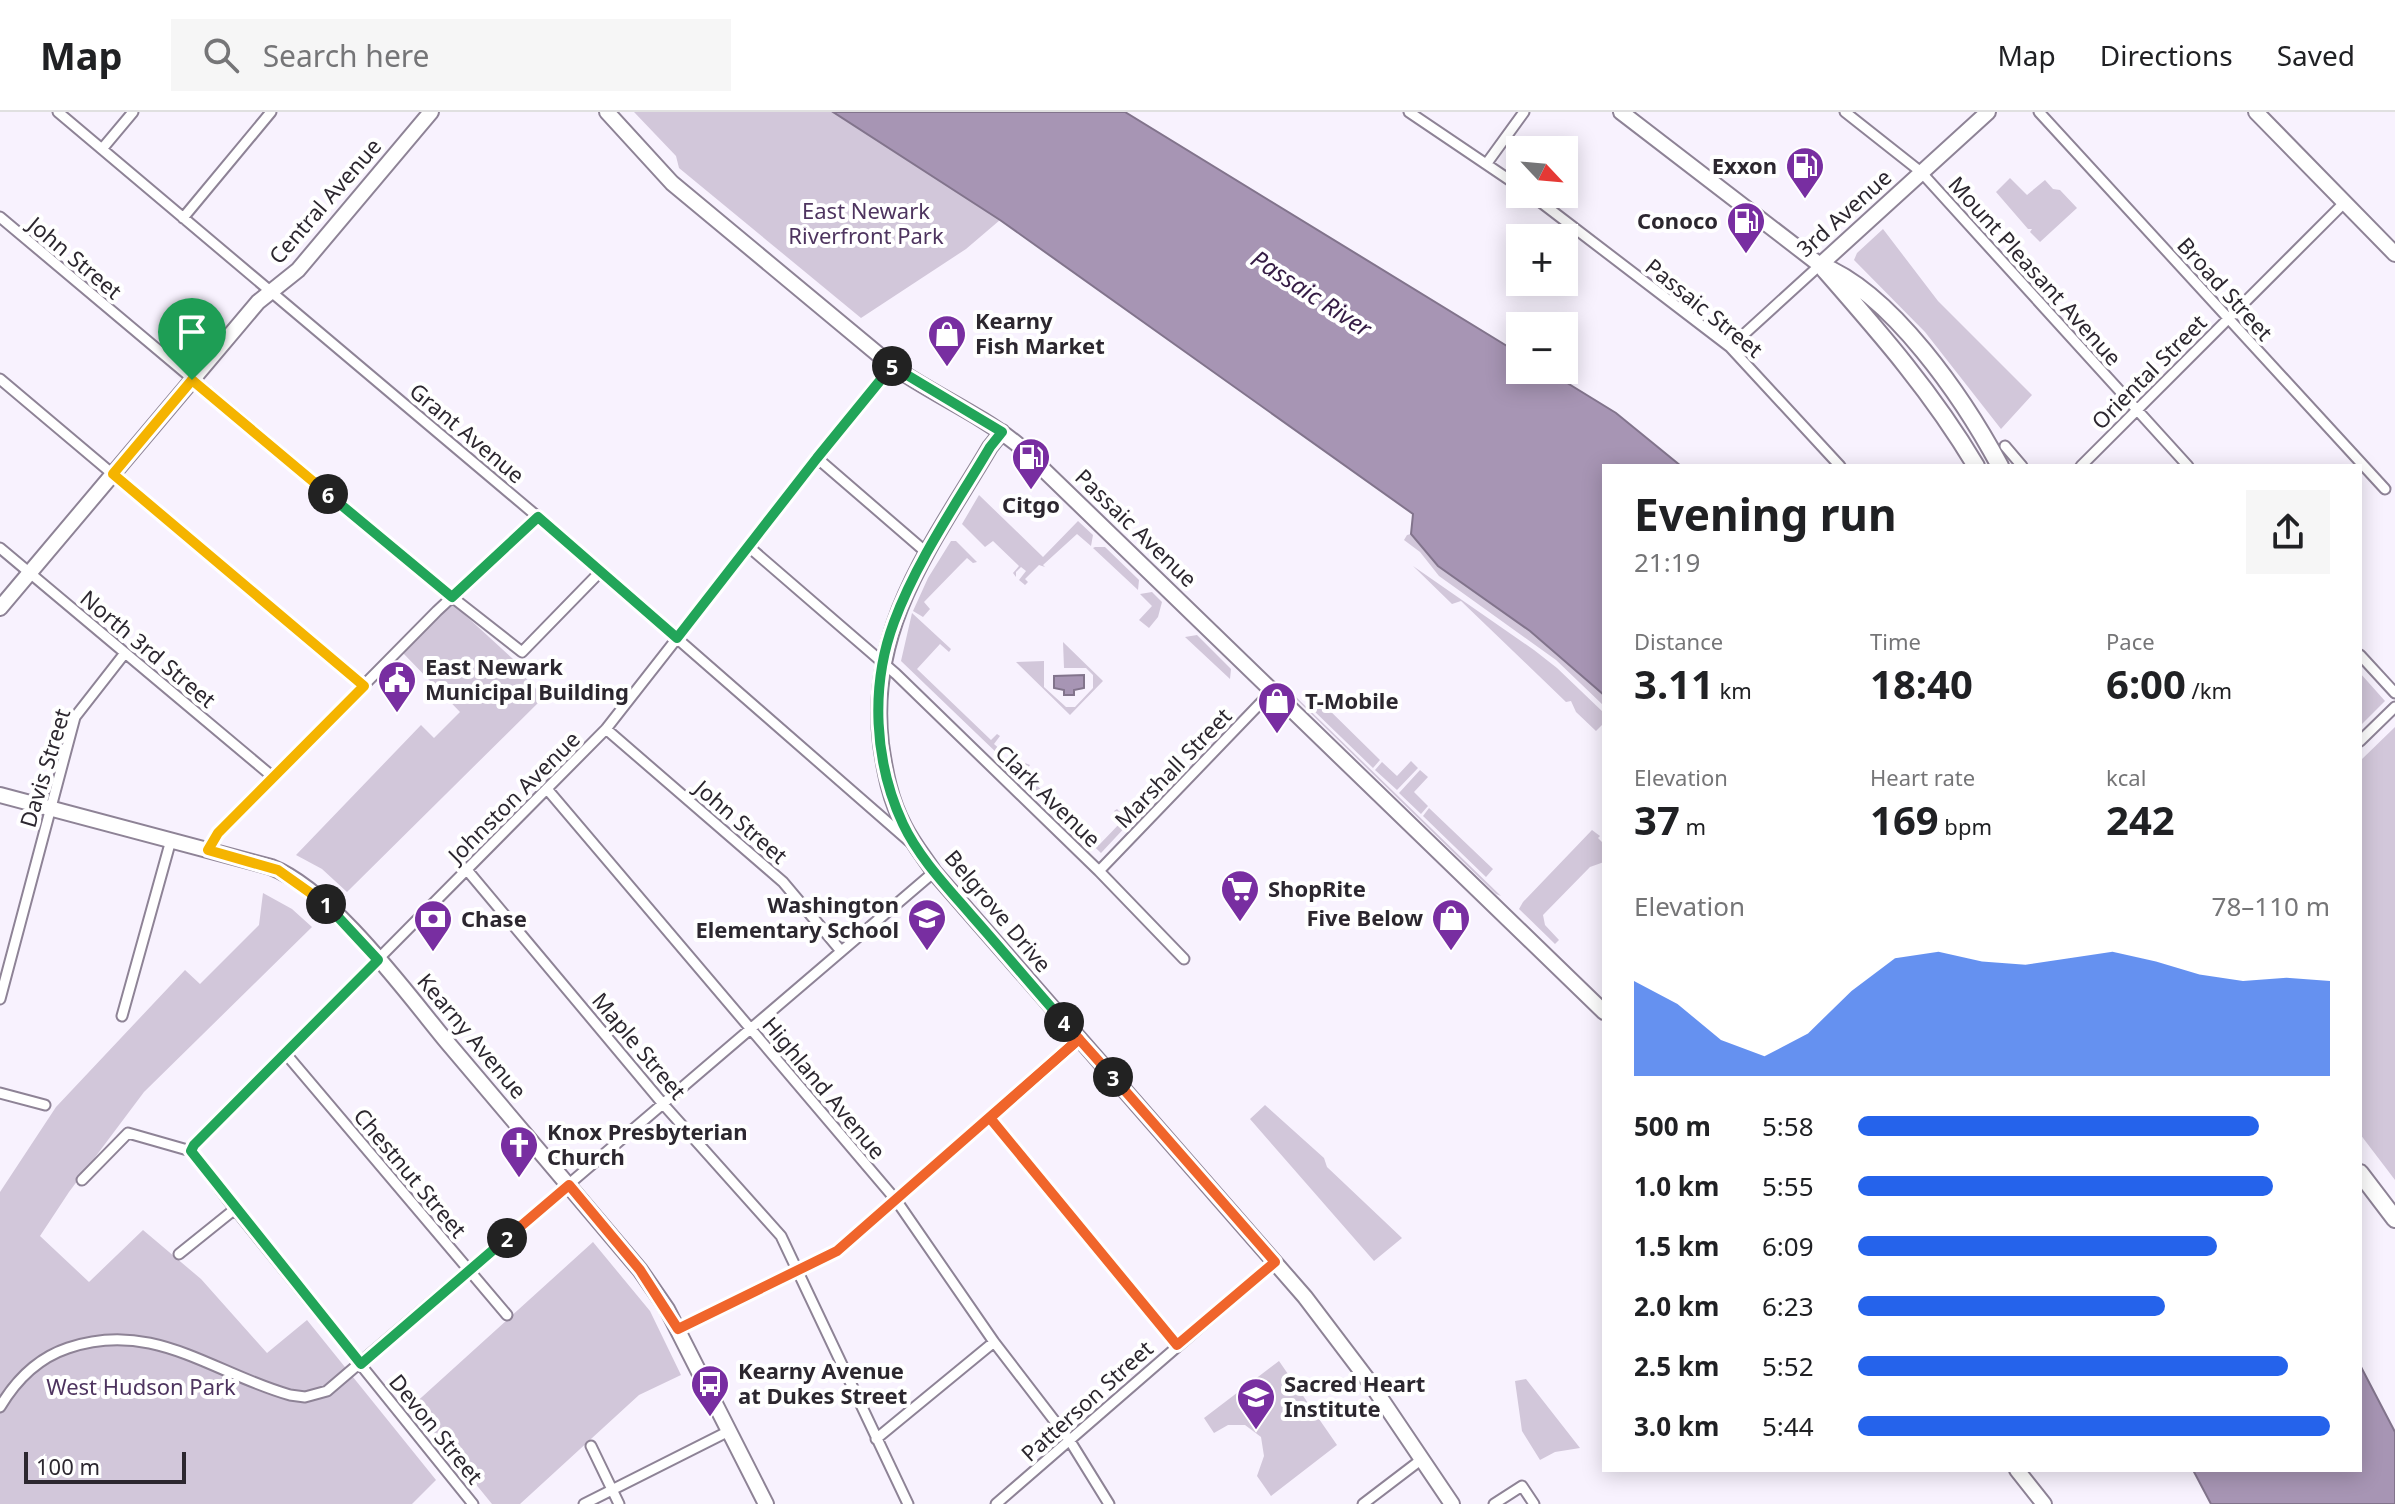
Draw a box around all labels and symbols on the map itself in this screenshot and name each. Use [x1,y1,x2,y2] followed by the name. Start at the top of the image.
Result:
[261,131,387,270] street label: Central Avenue
[1506,136,1578,208] north arrow
[1784,145,1826,200] fuel station icon: Exxon
[1712,150,1777,180] place label: Exxon
[1790,162,1897,263] street label: 3rd Avenue
[1943,169,2129,371] street label: Mount Pleasant Avenue
[788,195,944,250] park label: East Newark Riverfront Park
[1725,200,1767,255] fuel station icon: Conoco
[1637,205,1718,235] place label: Conoco
[21,208,129,305] street label: John Street
[2171,230,2280,346] street label: Broad Street
[1245,241,1380,345] water label: Passaic River
[1640,251,1769,364] street label: Passaic Street
[158,298,226,380] pin
[975,305,1105,360] place label: Kearny Fish Market
[2084,307,2212,435] street label: Oriental Street
[926,313,968,368] shop icon: Kearny Fish Market
[872,346,912,386] pin: 5
[404,375,531,489] street label: Grant Avenue
[1010,436,1052,491] fuel station icon: Citgo
[1069,462,1204,593] street label: Passaic Avenue
[308,474,348,514] pin: 6
[1002,489,1060,519] place label: Citgo
[75,583,223,714] street label: North 3rd Street
[425,651,629,706] place label: East Newark Municipal Building
[376,659,418,714] public building icon: East Newark Municipal Building
[1256,680,1298,735] shop icon: T-Mobile
[1305,685,1399,715] place label: T-Mobile
[1107,701,1237,834] street label: Marshall Street
[12,704,76,831] street label: Davis Street
[439,724,586,870] street label: Johnston Avenue
[989,737,1108,853] street label: Clark Avenue
[687,771,794,870] street label: John Street
[939,843,1059,978] street label: Belgrove Drive
[1219,868,1261,923] supermarket icon: ShopRite
[1268,873,1366,903] place label: ShopRite
[306,884,346,924] pin: 1
[695,889,899,944] place label: Washington Elementary School
[906,897,948,952] school or university icon: Washington Elementary School
[1430,897,1472,952] shop icon: Five Below
[412,898,454,953] bank icon: Chase
[1306,902,1423,932] place label: Five Below
[461,903,527,933] place label: Chase
[411,966,534,1104] street label: Kearny Avenue
[586,986,693,1105] street label: Maple Street
[1044,1002,1084,1042] pin: 4
[756,1010,893,1165] street label: Highland Avenue
[1093,1057,1133,1097] pin: 3
[348,1101,474,1244] street label: Chestnut Street
[547,1116,748,1171] place label: Knox Presbyterian Church
[498,1124,540,1179] church icon: Knox Presbyterian Church
[487,1218,527,1258] pin: 2
[1014,1333,1159,1467] street label: Patterson Street
[738,1355,907,1410] place label: Kearny Avenue at Dukes Street
[689,1363,731,1418] bus stop icon: Kearny Avenue at Dukes Street
[383,1367,490,1490] street label: Devon Street
[1284,1368,1425,1423] place label: Sacred Heart Institute
[46,1371,236,1401] park label: West Hudson Park
[1235,1376,1277,1431] school or university icon: Sacred Heart Institute
[24,1448,186,1484] scale bar

